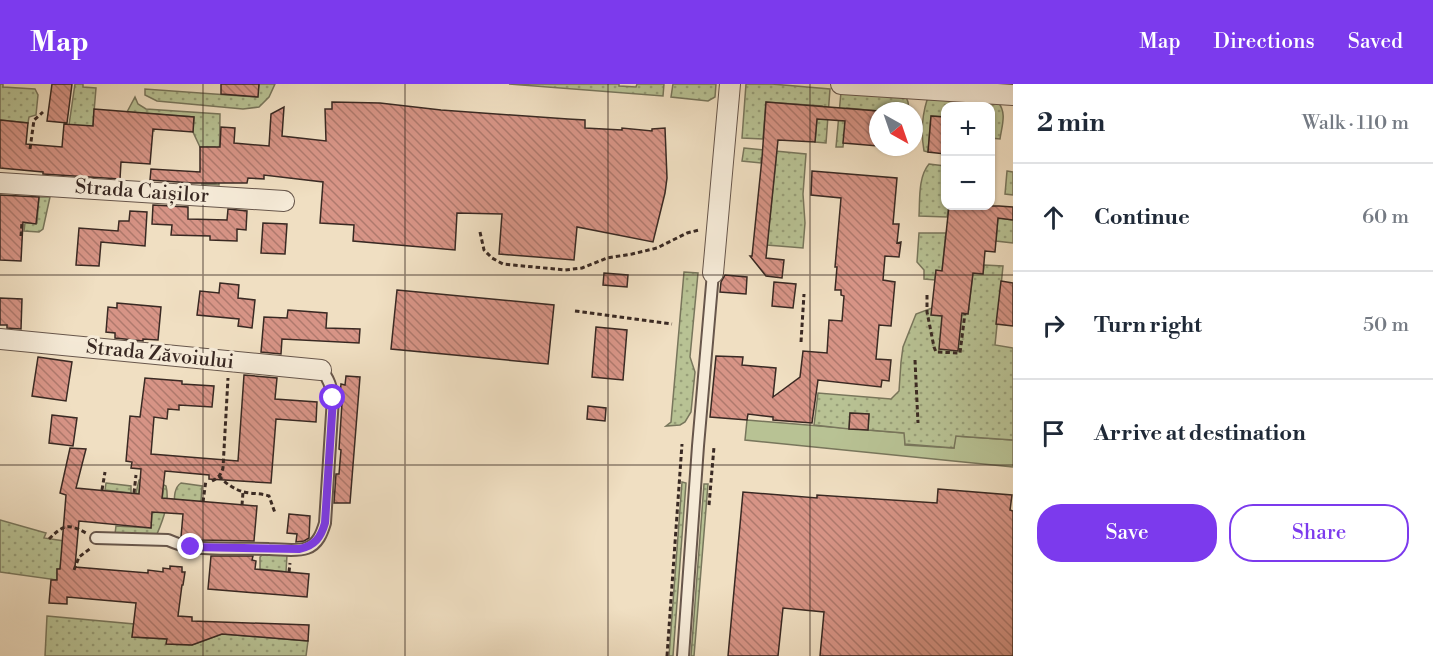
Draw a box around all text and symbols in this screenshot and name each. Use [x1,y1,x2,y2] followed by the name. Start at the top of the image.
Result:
[30,25,89,60] text: Map
[1139,29,1181,55] text: Map
[1214,29,1315,55] text: Directions
[1348,29,1403,55] text: Saved
[869,102,923,156] north arrow
[941,102,995,210] map controls
[941,102,995,156] button: +
[1037,107,1105,139] text: 2 min
[1302,111,1409,136] text: Walk · 110 m
[941,156,995,210] button: −
[74,175,210,209] street label: Strada Caișilor
[1037,201,1070,234] icon: ahead
[1094,204,1190,231] text: Continue
[1362,205,1409,230] text: 60 m
[1037,309,1070,342] icon: right
[1094,312,1202,339] text: Turn right
[1363,313,1409,338] text: 50 m
[85,335,236,375] street label: Strada Zăvoiului
[319,384,345,410] route start
[1037,417,1070,450] icon: arrive
[1094,420,1306,447] text: Arrive at destination
[1037,504,1217,562] button: Save
[1229,504,1409,562] button: Share
[177,533,203,559] route end

